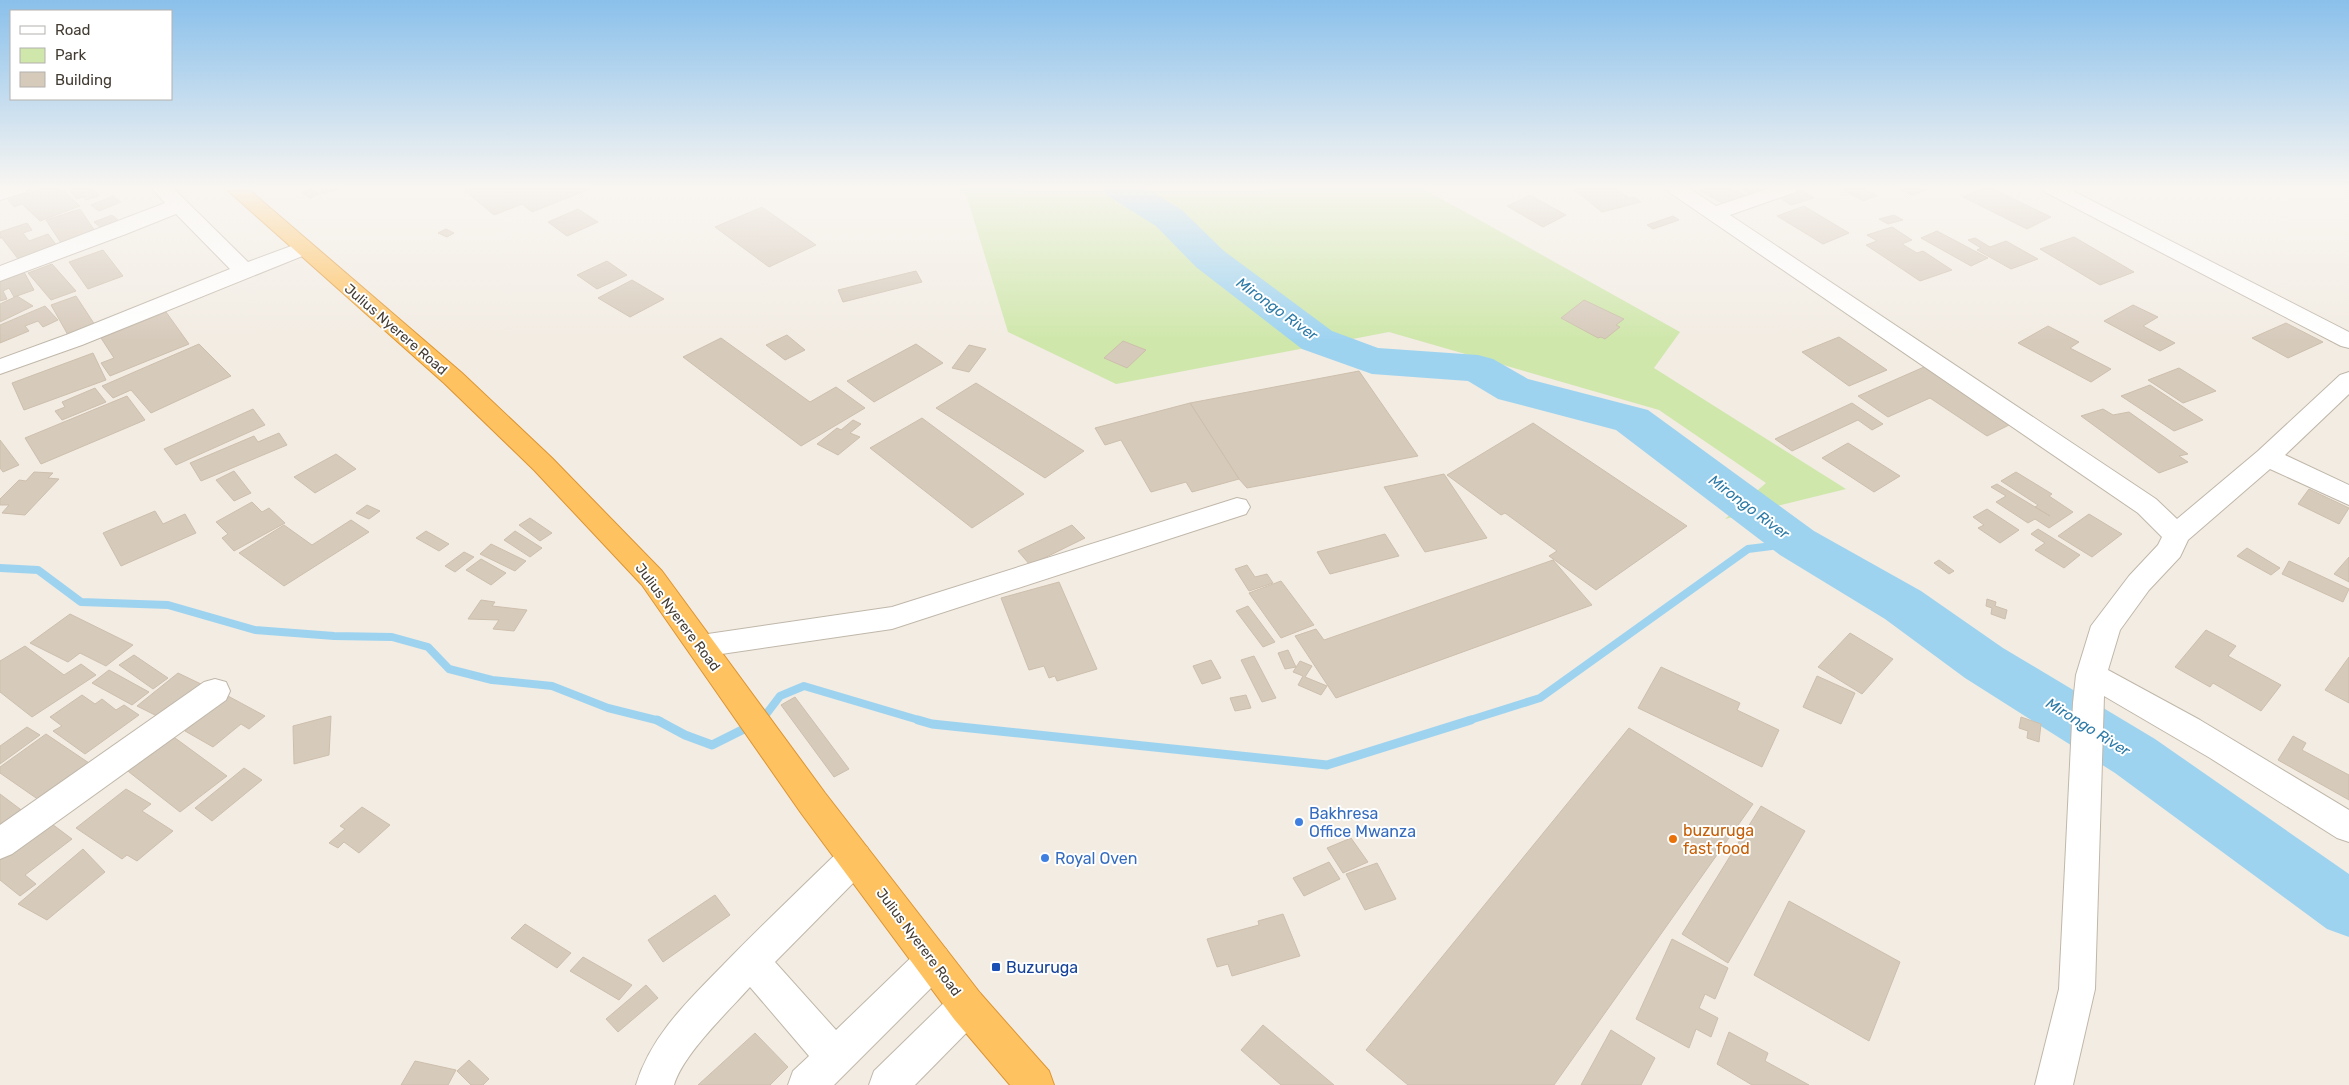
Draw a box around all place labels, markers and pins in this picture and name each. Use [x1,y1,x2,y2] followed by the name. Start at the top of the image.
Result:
[1309,804,1416,841] place label: Bakhresa Office Mwanza
[1293,816,1305,828] marker: Bakhresa Office Mwanza
[1683,821,1754,858] place label: buzuruga fast food
[1667,833,1679,845] marker: buzuruga fast food
[1055,849,1137,868] place label: Royal Oven
[1039,852,1051,864] marker: Royal Oven
[1006,958,1078,977] place label: Buzuruga
[990,961,1002,973] marker: Buzuruga

